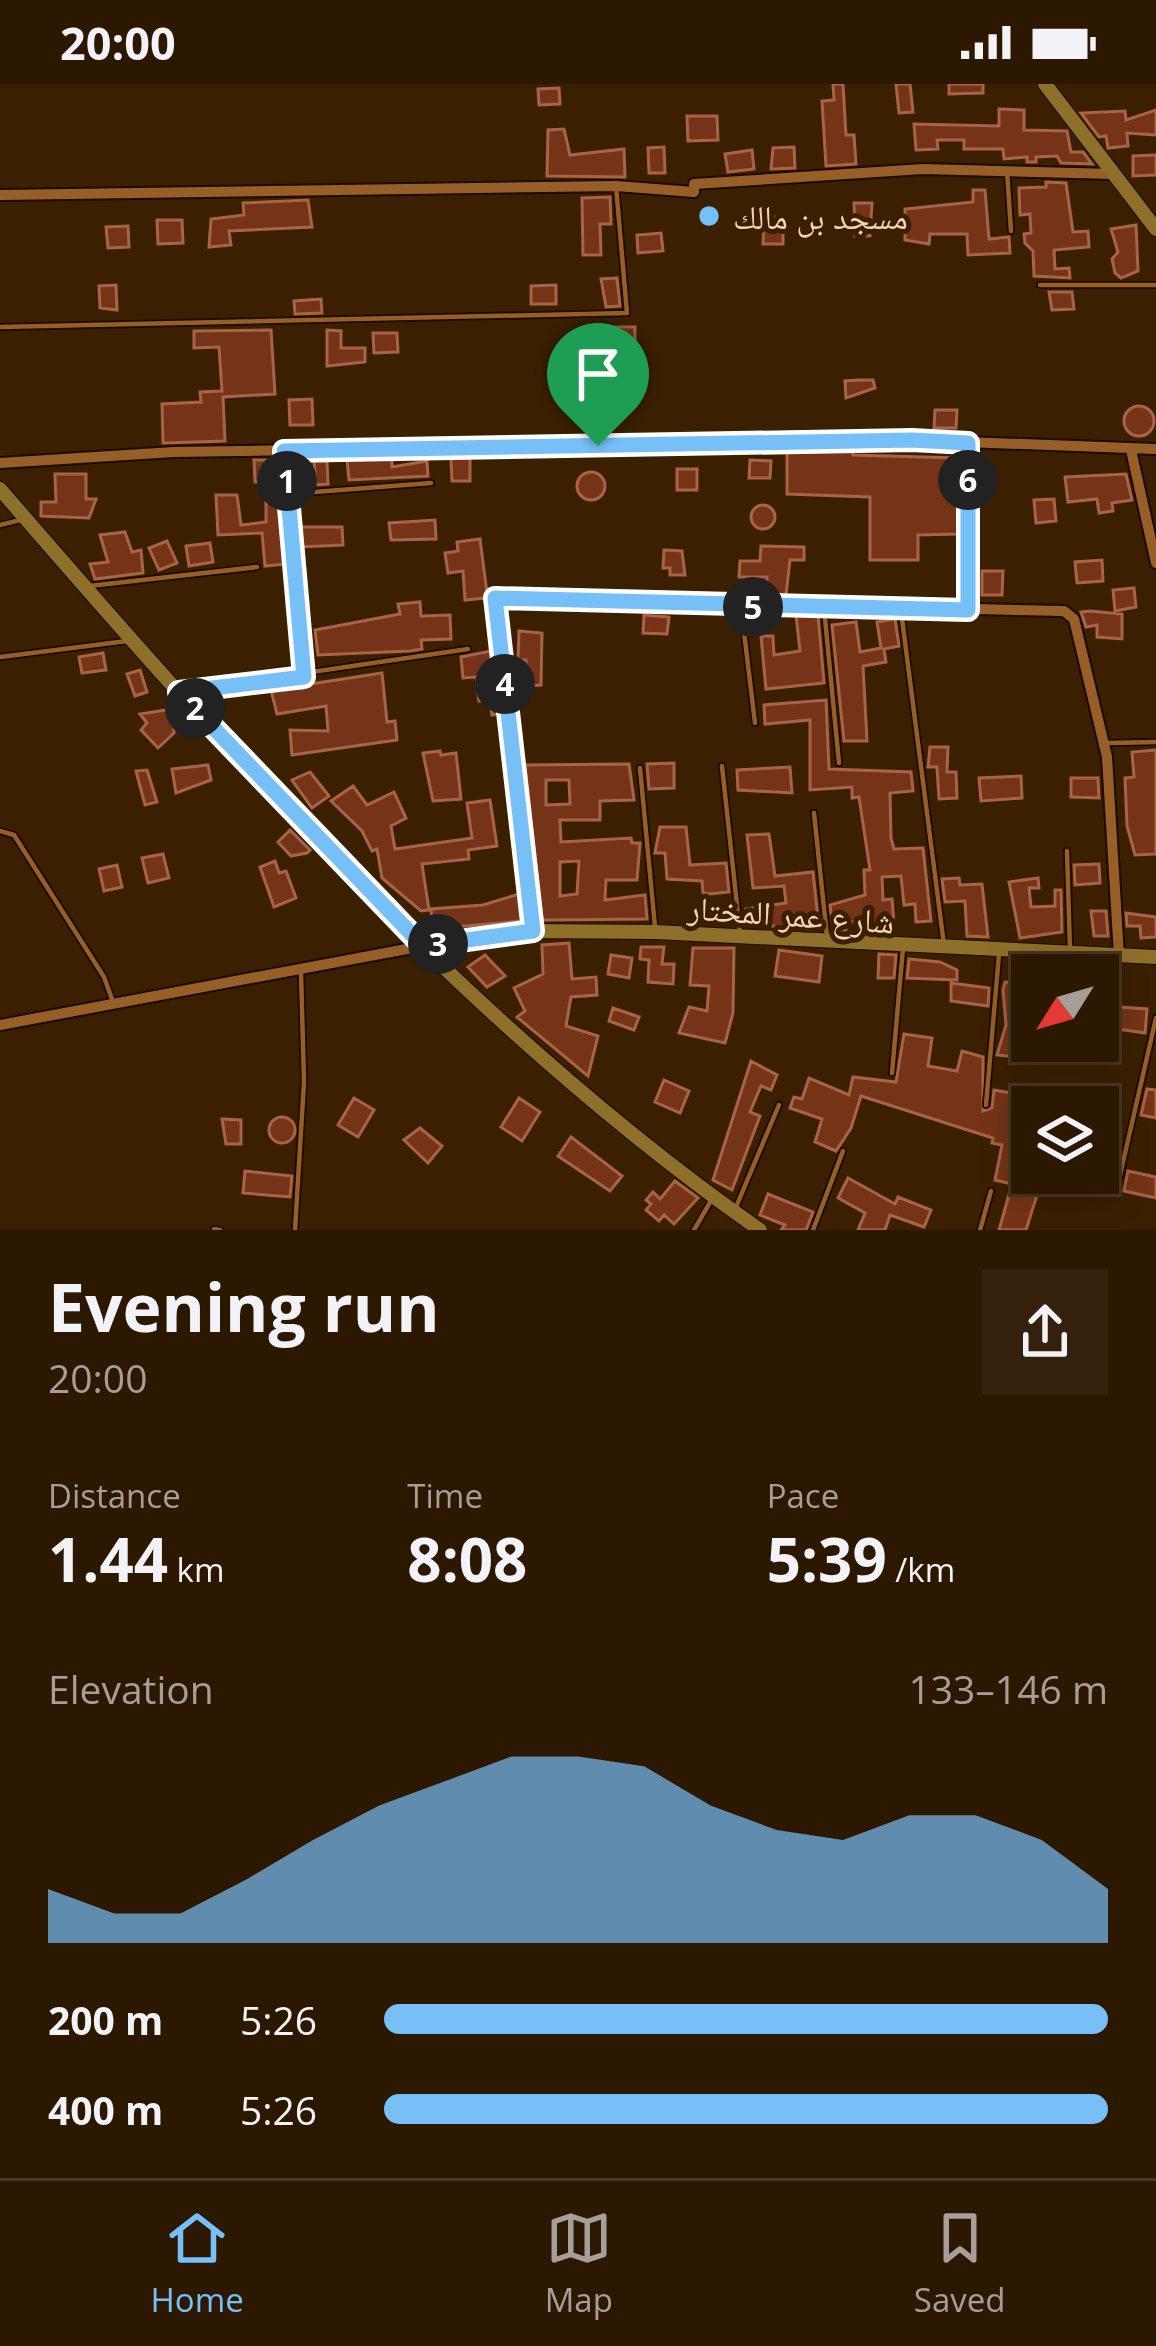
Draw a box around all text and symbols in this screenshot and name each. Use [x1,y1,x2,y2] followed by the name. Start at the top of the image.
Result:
[60,12,176,73] text: 20:00
[733,194,908,239] place label: مسجد بن مالك
[696,203,722,229] marker: مسجد بن مالك
[547,323,649,446] pin
[565,341,631,407] icon: arrive
[938,450,998,510] pin: 6
[257,451,317,511] pin: 1
[959,457,977,502] text: 6
[278,458,296,503] text: 1
[723,577,783,637] pin: 5
[744,584,762,629] text: 5
[475,654,535,714] pin: 4
[496,661,514,706] text: 4
[165,678,225,738] pin: 2
[186,685,204,730] text: 2
[685,884,896,944] street label: شارع عمر المختار
[408,914,468,974] pin: 3
[429,921,447,966] text: 3
[1011,954,1119,1062] north arrow
[1011,954,1119,1194] map controls
[1011,1086,1119,1194] button: layers
[48,1261,440,1351] text: Evening run
[982,1269,1108,1395] button: share
[48,1351,147,1404] text: 20:00
[48,1473,181,1518] text: Distance
[407,1473,483,1518] text: Time
[767,1473,839,1518] text: Pace
[48,1518,168,1600] text: 1.44
[407,1518,527,1600] text: 8:08
[767,1518,887,1600] text: 5:39
[168,1547,225,1592] text: km
[887,1547,955,1592] text: /km
[48,1662,214,1715] text: Elevation
[908,1662,1108,1715] text: 133–146 m
[48,1993,163,2046] text: 200 m
[240,1993,317,2046] text: 5:26
[48,2083,163,2136] text: 400 m
[240,2083,317,2136] text: 5:26
[150,2205,244,2322] tab: Home
[545,2205,613,2322] tab: Map
[914,2205,1006,2322] tab: Saved

